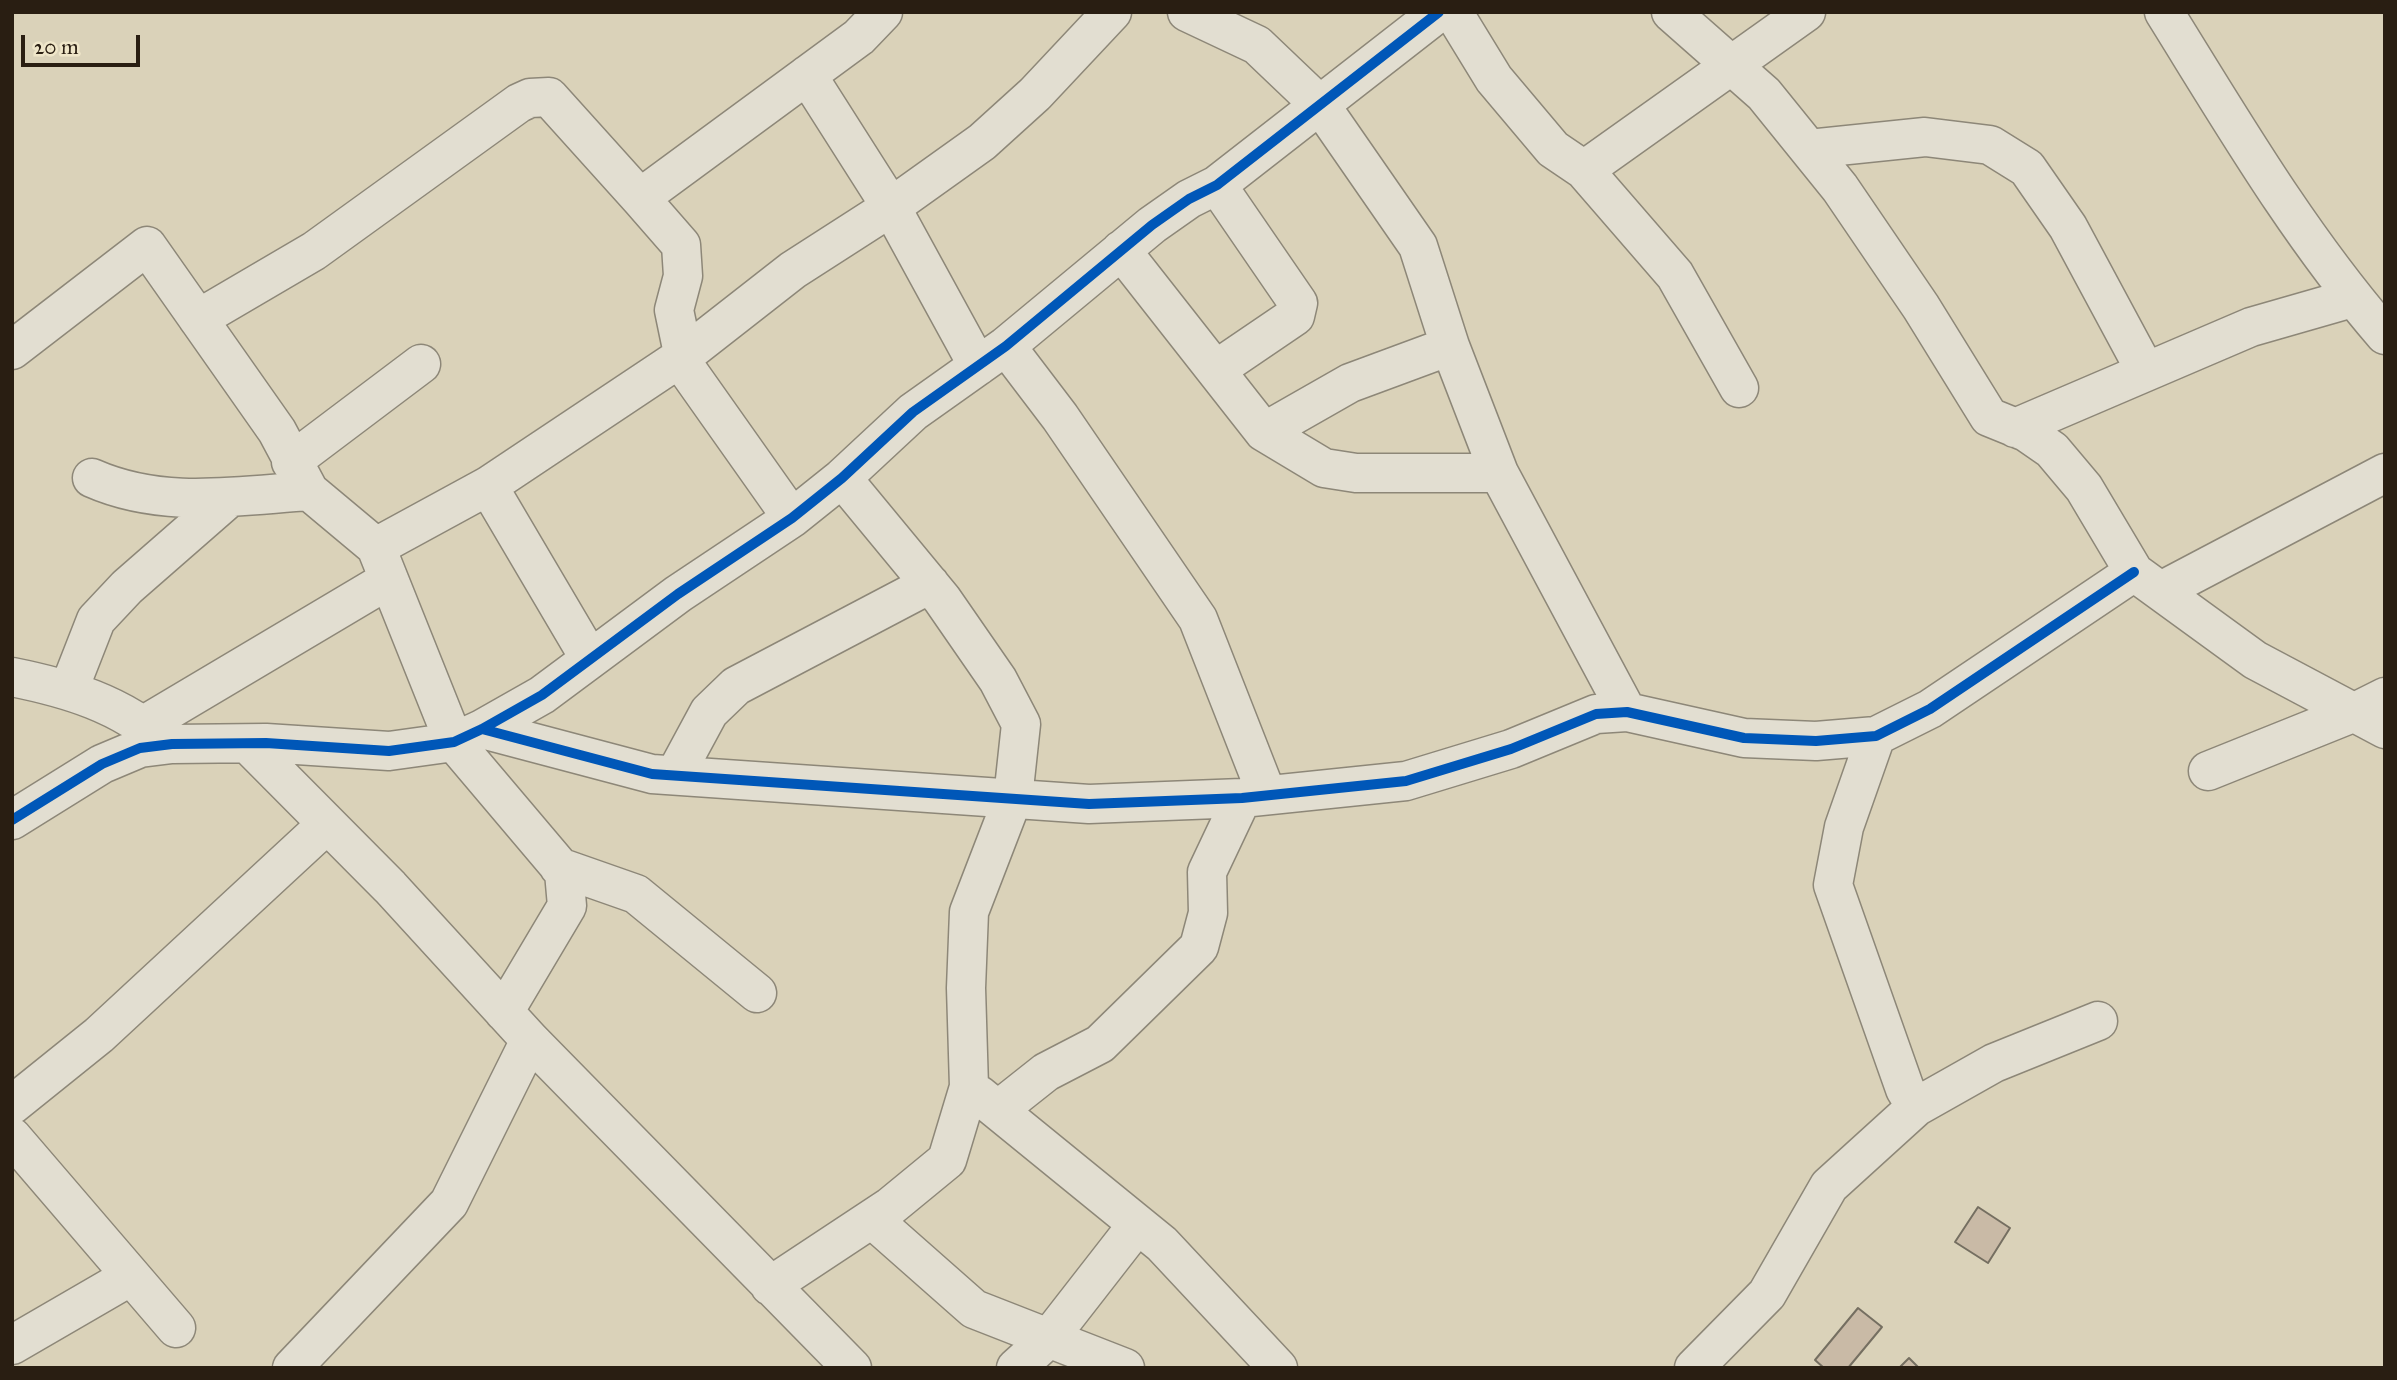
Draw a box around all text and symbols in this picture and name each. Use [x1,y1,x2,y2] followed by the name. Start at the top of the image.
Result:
[24,21,144,65] scale bar
[34,34,79,60] text: 20 m

